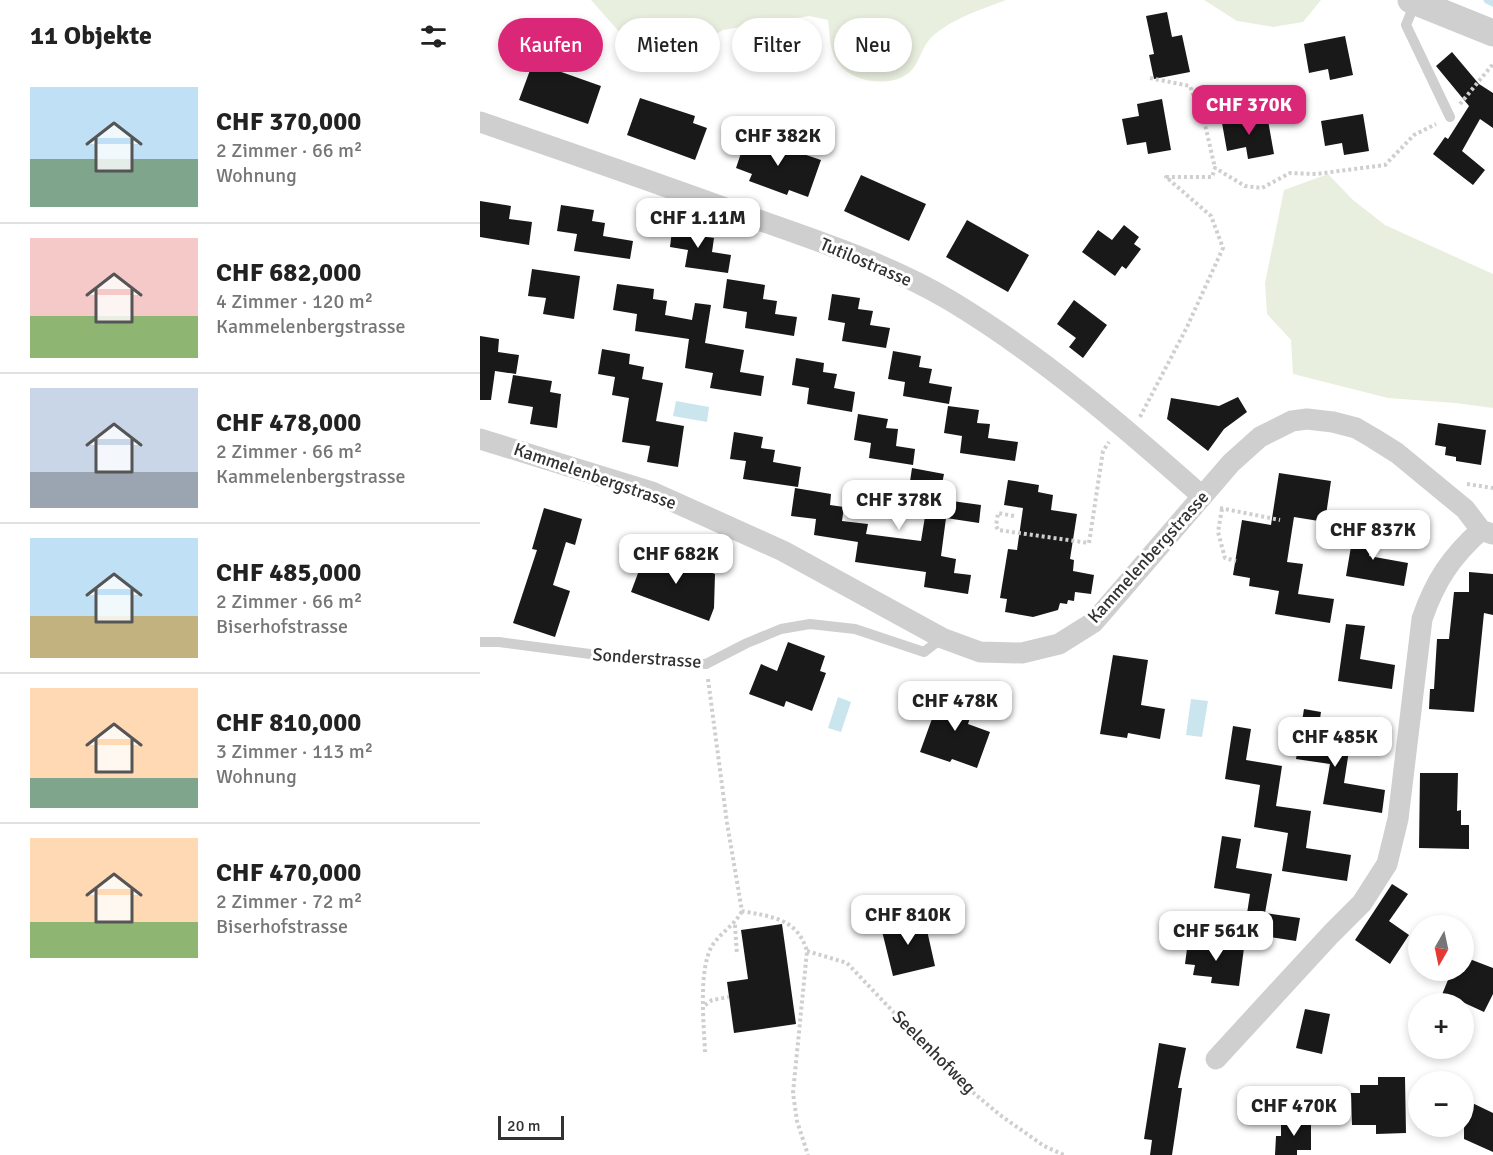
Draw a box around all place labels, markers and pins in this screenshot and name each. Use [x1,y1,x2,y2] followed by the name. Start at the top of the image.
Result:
[1187,85,1311,136] pin: CHF 370K
[716,116,840,167] pin: CHF 382K
[629,198,767,249] pin: CHF 1.11M
[837,480,961,531] pin: CHF 378K
[1311,510,1435,561] pin: CHF 837K
[614,534,738,585] pin: CHF 682K
[893,681,1017,732] pin: CHF 478K
[1273,717,1397,768] pin: CHF 485K
[846,895,970,946] pin: CHF 810K
[1154,911,1278,962] pin: CHF 561K
[1232,1086,1356,1137] pin: CHF 470K

